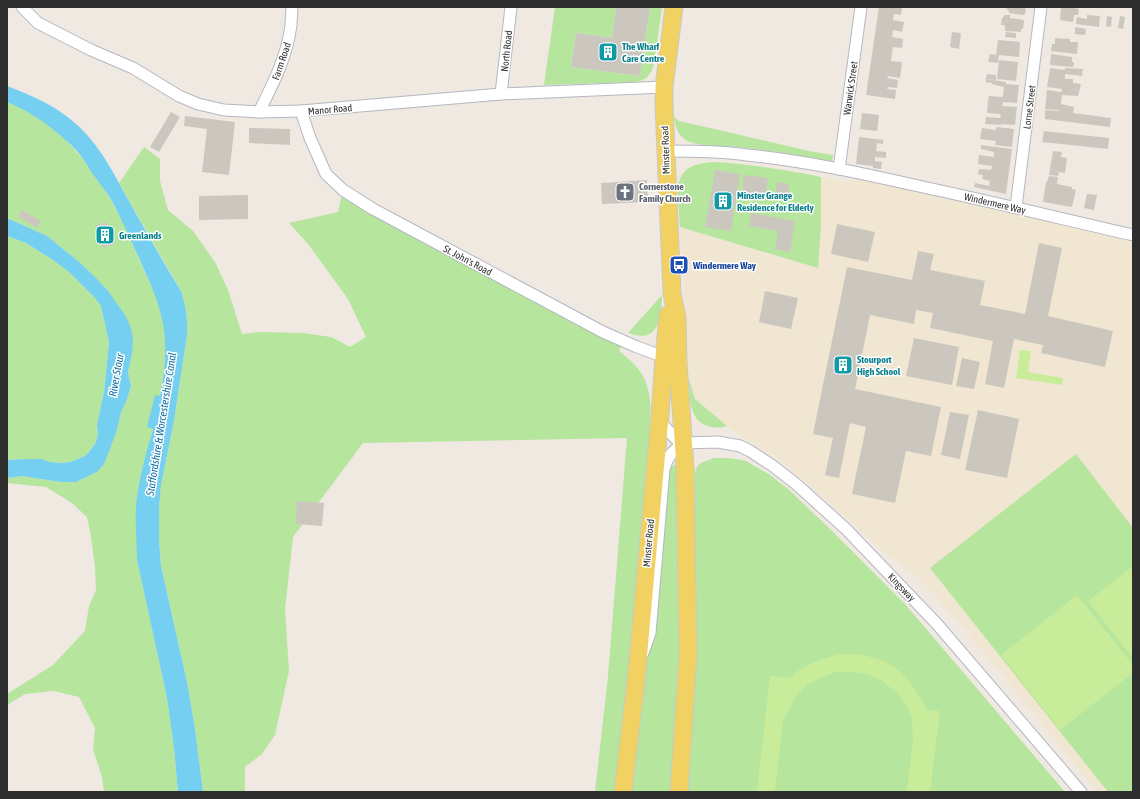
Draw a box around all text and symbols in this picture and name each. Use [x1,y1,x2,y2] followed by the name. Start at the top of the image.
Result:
[499,30,514,72] street label: North Road
[270,41,293,81] street label: Farm Road
[597,41,619,63] building icon: The Wharf Care Centre
[622,41,665,64] place label: The Wharf Care Centre
[841,60,860,116] street label: Warwick Street
[1021,84,1038,130] street label: Lorne Street
[307,102,353,117] street label: Manor Road
[659,125,672,174] street label: Minster Road
[614,181,636,203] church icon: Cornerstone Family Church
[639,181,691,204] place label: Cornerstone Family Church
[712,190,734,212] building icon: Minster Grange Residence for Elderly
[737,190,814,213] place label: Minster Grange Residence for Elderly
[963,191,1027,216] street label: Windermere Way
[94,224,116,246] building icon: Greenlands
[119,230,162,241] place label: Greenlands
[442,243,494,278] street label: St. John's Road
[668,254,690,276] bus stop icon: Windermere Way
[692,260,757,271] place label: Windermere Way
[144,351,178,498] water label: Staffordshire & Worcestershire Canal
[106,352,126,398] water label: River Stour
[832,354,854,376] building icon: Stourport High School
[857,354,901,377] place label: Stourport High School
[641,518,656,567] street label: Minster Road
[886,571,918,604] street label: Kingsway

